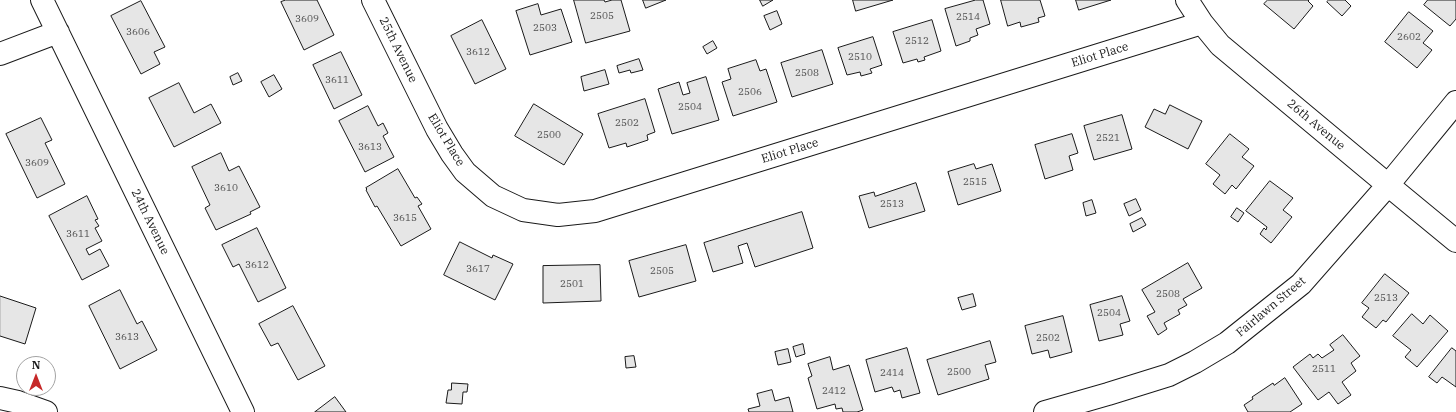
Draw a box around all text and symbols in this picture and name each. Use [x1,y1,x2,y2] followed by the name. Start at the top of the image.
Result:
[590,10,614,22] house number: 2505
[956,11,980,23] house number: 2514
[295,13,319,25] house number: 3609
[376,15,420,85] street label: 25th Avenue
[533,22,557,34] house number: 2503
[126,26,150,38] house number: 3606
[1397,31,1421,43] house number: 2602
[905,35,929,47] house number: 2512
[1070,39,1130,71] street label: Eliot Place
[466,46,490,58] house number: 3612
[848,51,872,63] house number: 2510
[795,67,819,79] house number: 2508
[325,74,349,86] house number: 3611
[738,86,762,98] house number: 2506
[1284,97,1348,153] street label: 26th Avenue
[678,101,702,113] house number: 2504
[425,111,467,169] street label: Eliot Place
[615,117,639,129] house number: 2502
[537,129,561,141] house number: 2500
[1096,132,1120,144] house number: 2521
[760,135,820,167] street label: Eliot Place
[358,141,382,153] house number: 3613
[25,157,49,169] house number: 3609
[963,176,987,188] house number: 2515
[214,182,238,194] house number: 3610
[128,187,172,257] street label: 24th Avenue
[880,198,904,210] house number: 2513
[393,212,417,224] house number: 3615
[66,228,90,240] house number: 3611
[245,259,269,271] house number: 3612
[466,263,490,275] house number: 3617
[650,265,674,277] house number: 2505
[1233,274,1309,340] street label: Fairlawn Street
[560,278,584,290] house number: 2501
[1156,288,1180,300] house number: 2508
[1374,292,1398,304] house number: 2513
[1097,307,1121,319] house number: 2504
[115,331,139,343] house number: 3613
[1036,332,1060,344] house number: 2502
[16,356,56,396] north arrow
[32,358,40,372] text: N
[1312,363,1336,375] house number: 2511
[947,366,971,378] house number: 2500
[880,367,904,379] house number: 2414
[822,385,846,397] house number: 2412

